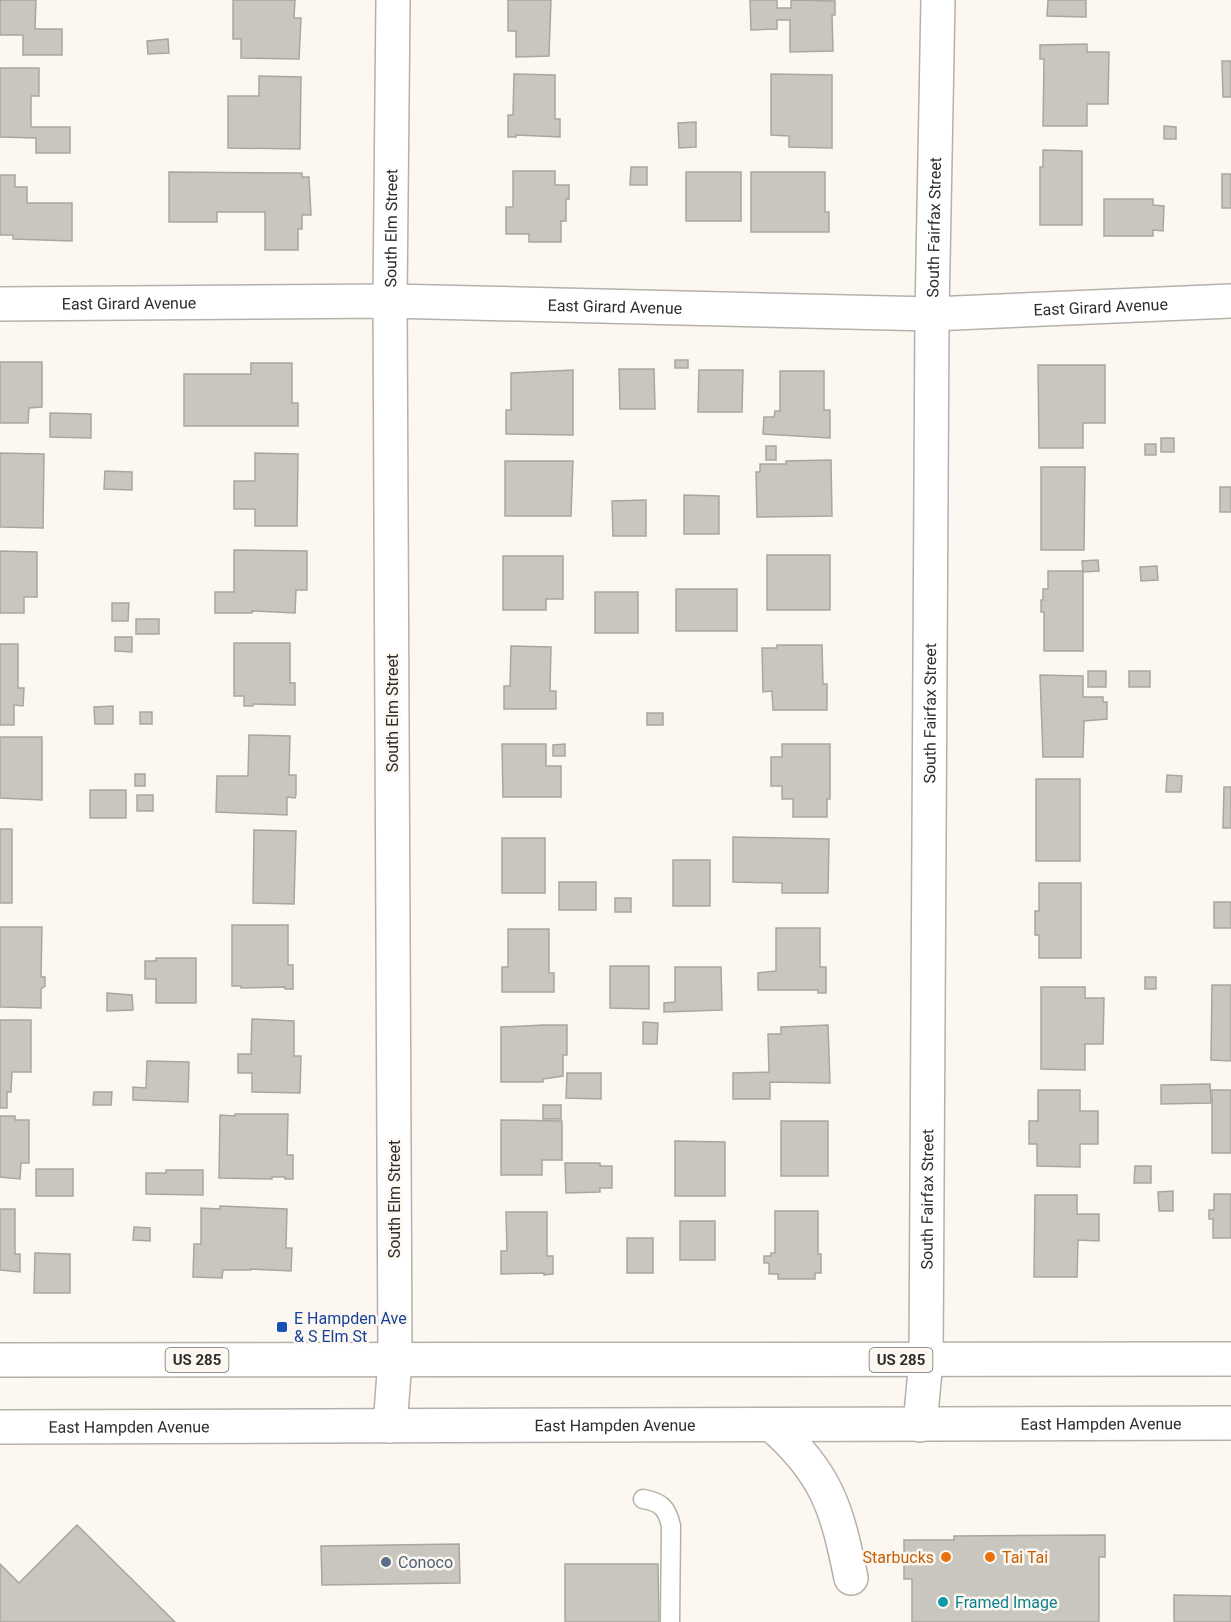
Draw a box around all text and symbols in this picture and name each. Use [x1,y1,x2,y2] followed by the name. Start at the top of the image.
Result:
[923,157,945,298] street label: South Fairfax Street
[381,169,401,288] street label: South Elm Street
[62,293,196,314] street label: East Girard Avenue
[1033,295,1168,320] street label: East Girard Avenue
[547,296,682,318] street label: East Girard Avenue
[920,643,940,784] street label: South Fairfax Street
[383,654,402,772] street label: South Elm Street
[918,1129,937,1270] street label: South Fairfax Street
[385,1140,404,1258] street label: South Elm Street
[294,1309,407,1346] place label: E Hampden Ave & S Elm St
[275,1320,289,1334] marker: E Hampden Ave & S Elm St
[166,1348,228,1372] road number: US 285
[870,1348,932,1372] road number: US 285
[1020,1414,1182,1434] street label: East Hampden Avenue
[534,1416,696,1435] street label: East Hampden Avenue
[48,1417,210,1437] street label: East Hampden Avenue
[863,1548,934,1567] place label: Starbucks
[1002,1548,1048,1567] place label: Tai Tai
[939,1550,953,1564] marker: Starbucks
[983,1550,997,1564] marker: Tai Tai
[398,1553,453,1572] place label: Conoco
[379,1555,393,1569] marker: Conoco
[955,1593,1058,1612] place label: Framed Image
[936,1595,950,1609] marker: Framed Image

